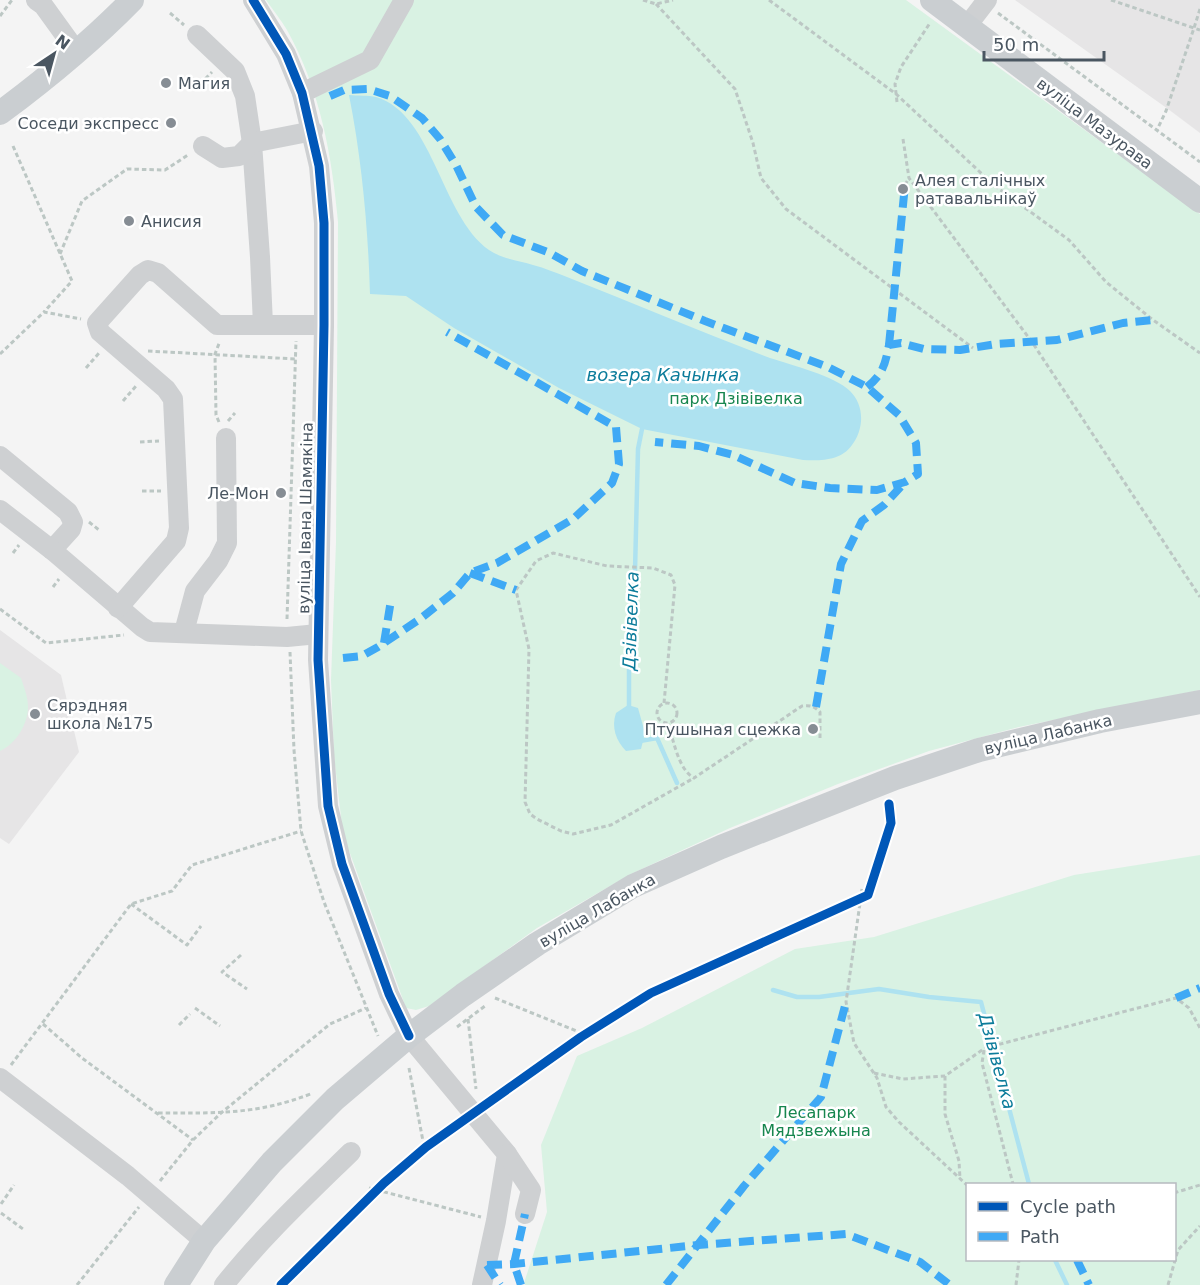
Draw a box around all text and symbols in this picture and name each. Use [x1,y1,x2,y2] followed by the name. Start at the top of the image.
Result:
[24,24,84,84] north arrow
[984,24,1104,62] scale bar
[52,31,74,54] text: N
[993,34,1039,55] text: 50 m
[178,74,230,93] place label: Магия
[1033,74,1156,173] street label: вуліца Мазурава
[159,76,173,90] marker: Магия
[18,114,159,133] place label: Соседи экспресс
[164,116,178,130] marker: Соседи экспресс
[915,171,1045,208] place label: Алея сталічных ратавальнікаў
[896,182,910,196] marker: Алея сталічных ратавальнікаў
[141,212,202,231] place label: Анисия
[122,214,136,228] marker: Анисия
[587,364,739,385] water label: возера Качынка
[669,389,803,408] park label: парк Дзівівелка
[294,422,317,614] street label: вуліца Івана Шамякіна
[207,484,269,503] place label: Ле-Мон
[274,486,288,500] marker: Ле-Мон
[618,571,643,672] water label: Дзівівелка
[47,696,153,733] place label: Сярэдняя школа №175
[28,707,42,721] marker: Сярэдняя школа №175
[982,711,1114,758] street label: вуліца Лабанка
[645,720,801,739] place label: Птушыная сцежка
[806,722,820,736] marker: Птушыная сцежка
[536,870,659,951] street label: вуліца Лабанка
[974,1009,1020,1112] water label: Дзівівелка
[761,1103,871,1140] park label: Лесапарк Мядзвежына
[966,1183,1176,1261] legend
[1020,1196,1116,1217] text: Cycle path
[1020,1226,1060,1247] text: Path

